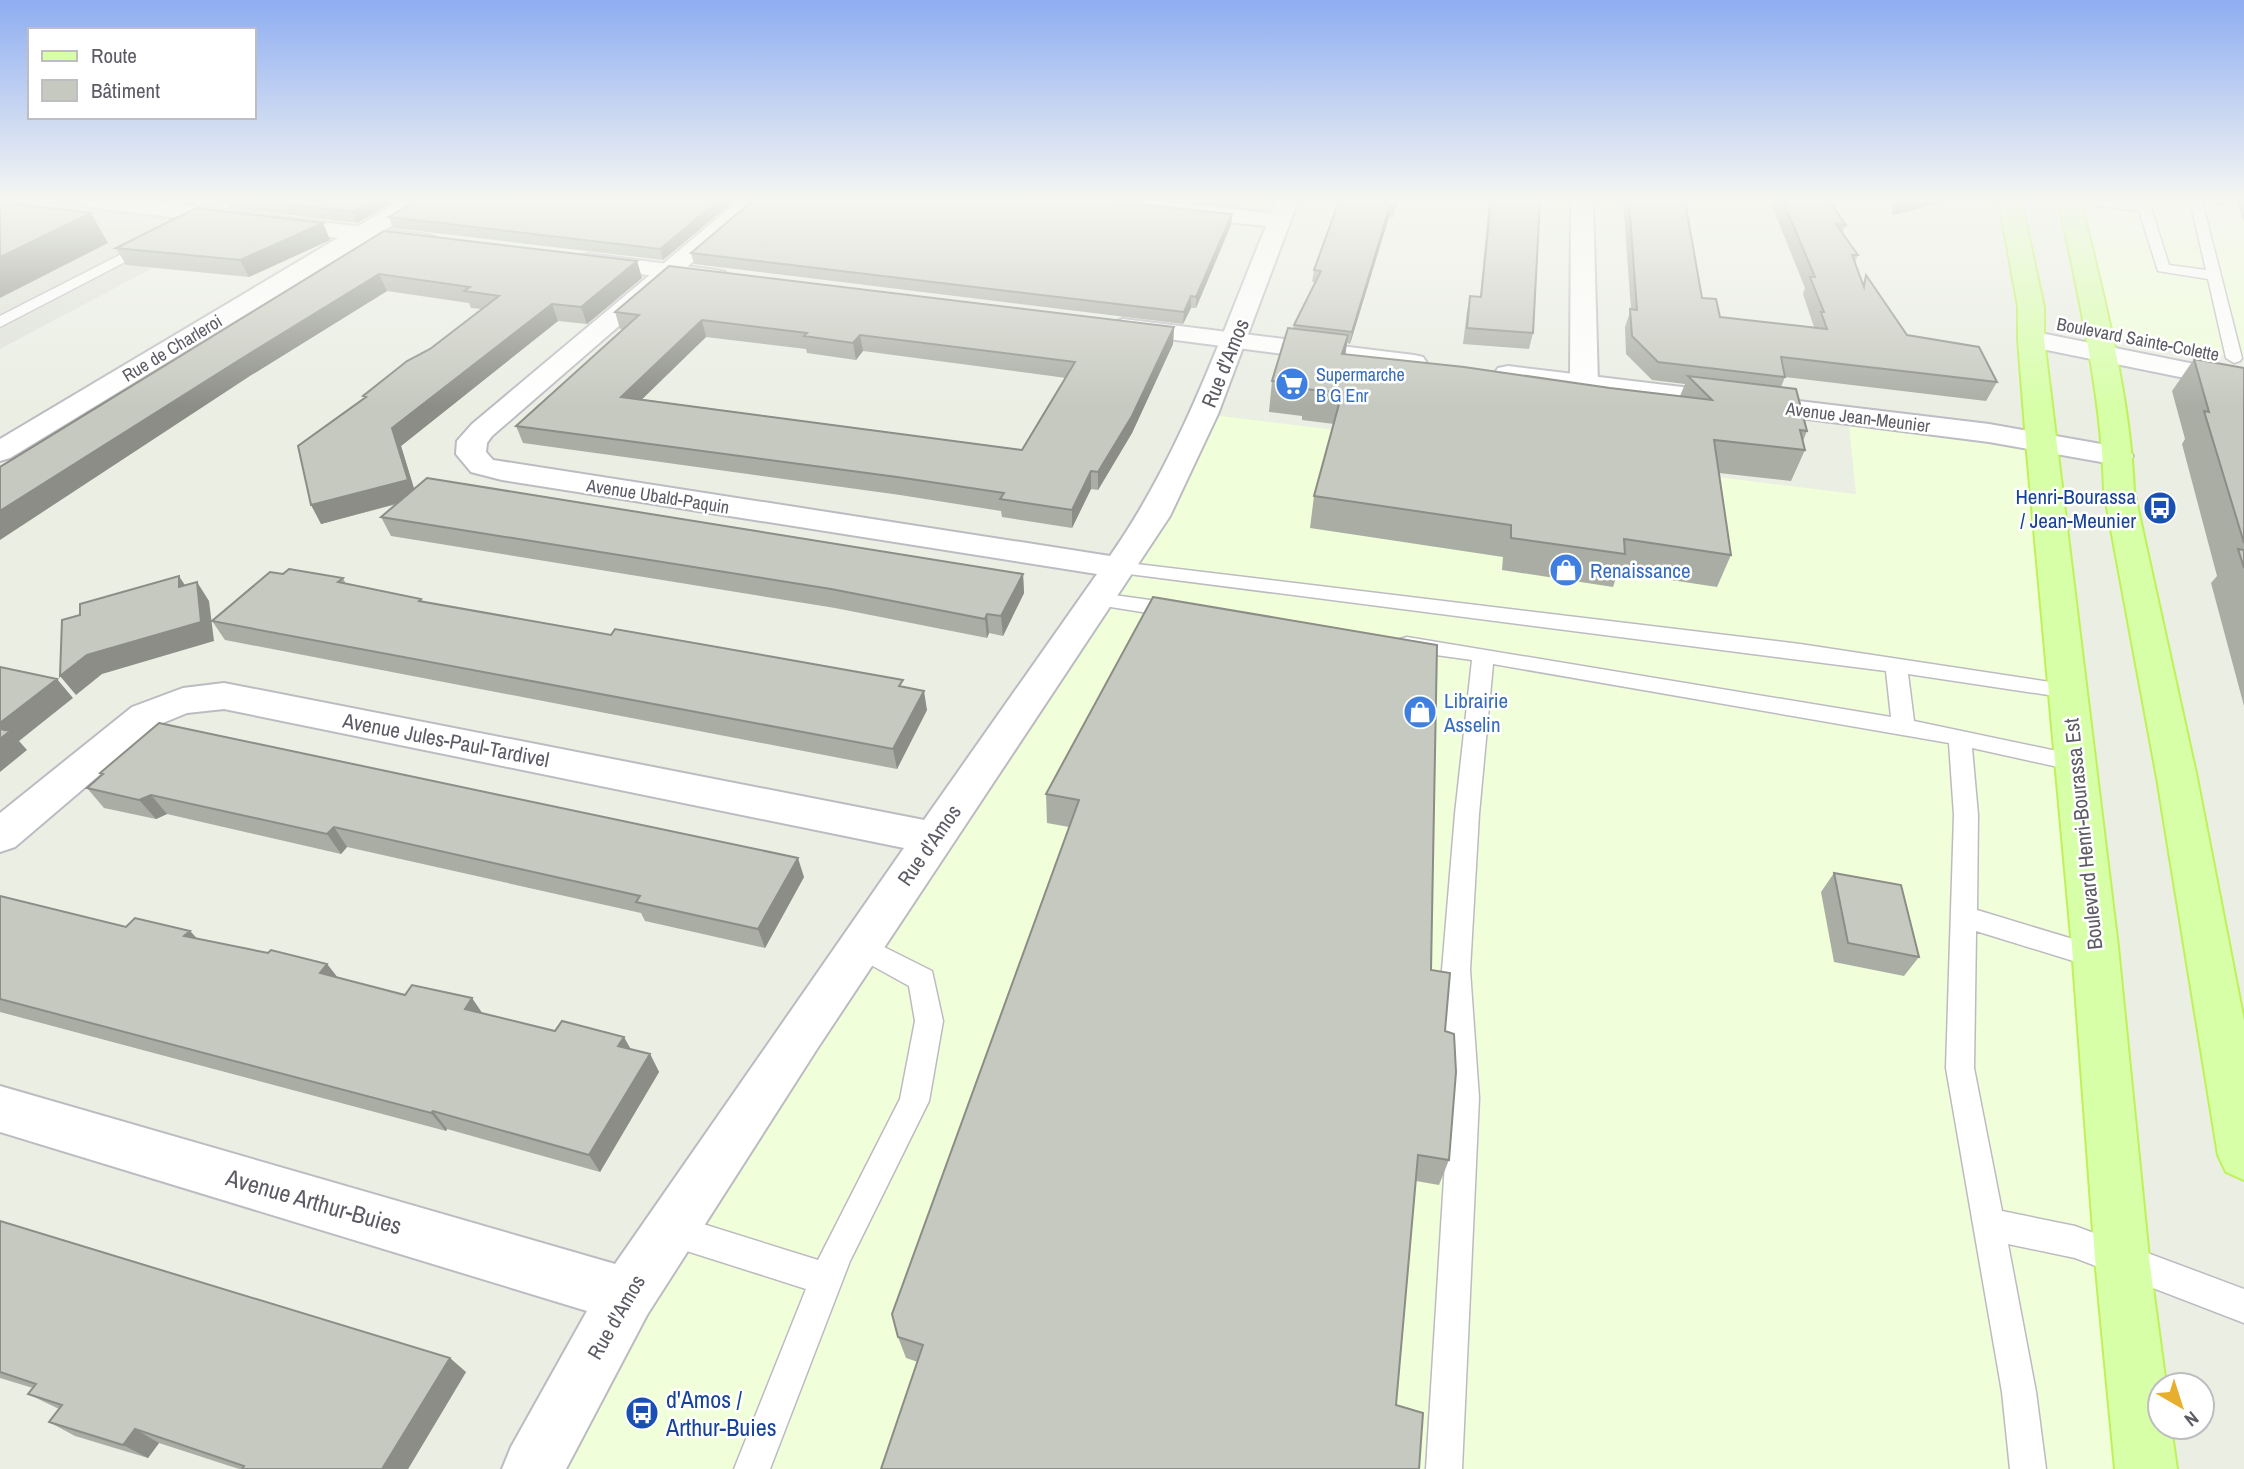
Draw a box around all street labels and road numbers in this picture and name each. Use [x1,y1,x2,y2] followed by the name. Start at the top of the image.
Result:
[117,308,227,388] street label: Rue de Charleroi
[2055,311,2221,367] street label: Boulevard Sainte-Colette
[1194,314,1256,412] street label: Rue d'Amos
[1784,396,1932,438] street label: Avenue Jean-Meunier
[584,472,731,520] street label: Avenue Ubald-Paquin
[339,706,552,774] street label: Avenue Jules-Paul-Tardivel
[2056,717,2110,951] street label: Boulevard Henri-Bourassa Est
[890,798,968,892] street label: Rue d'Amos
[221,1160,406,1241] street label: Avenue Arthur-Buies
[580,1269,652,1365] street label: Rue d'Amos

